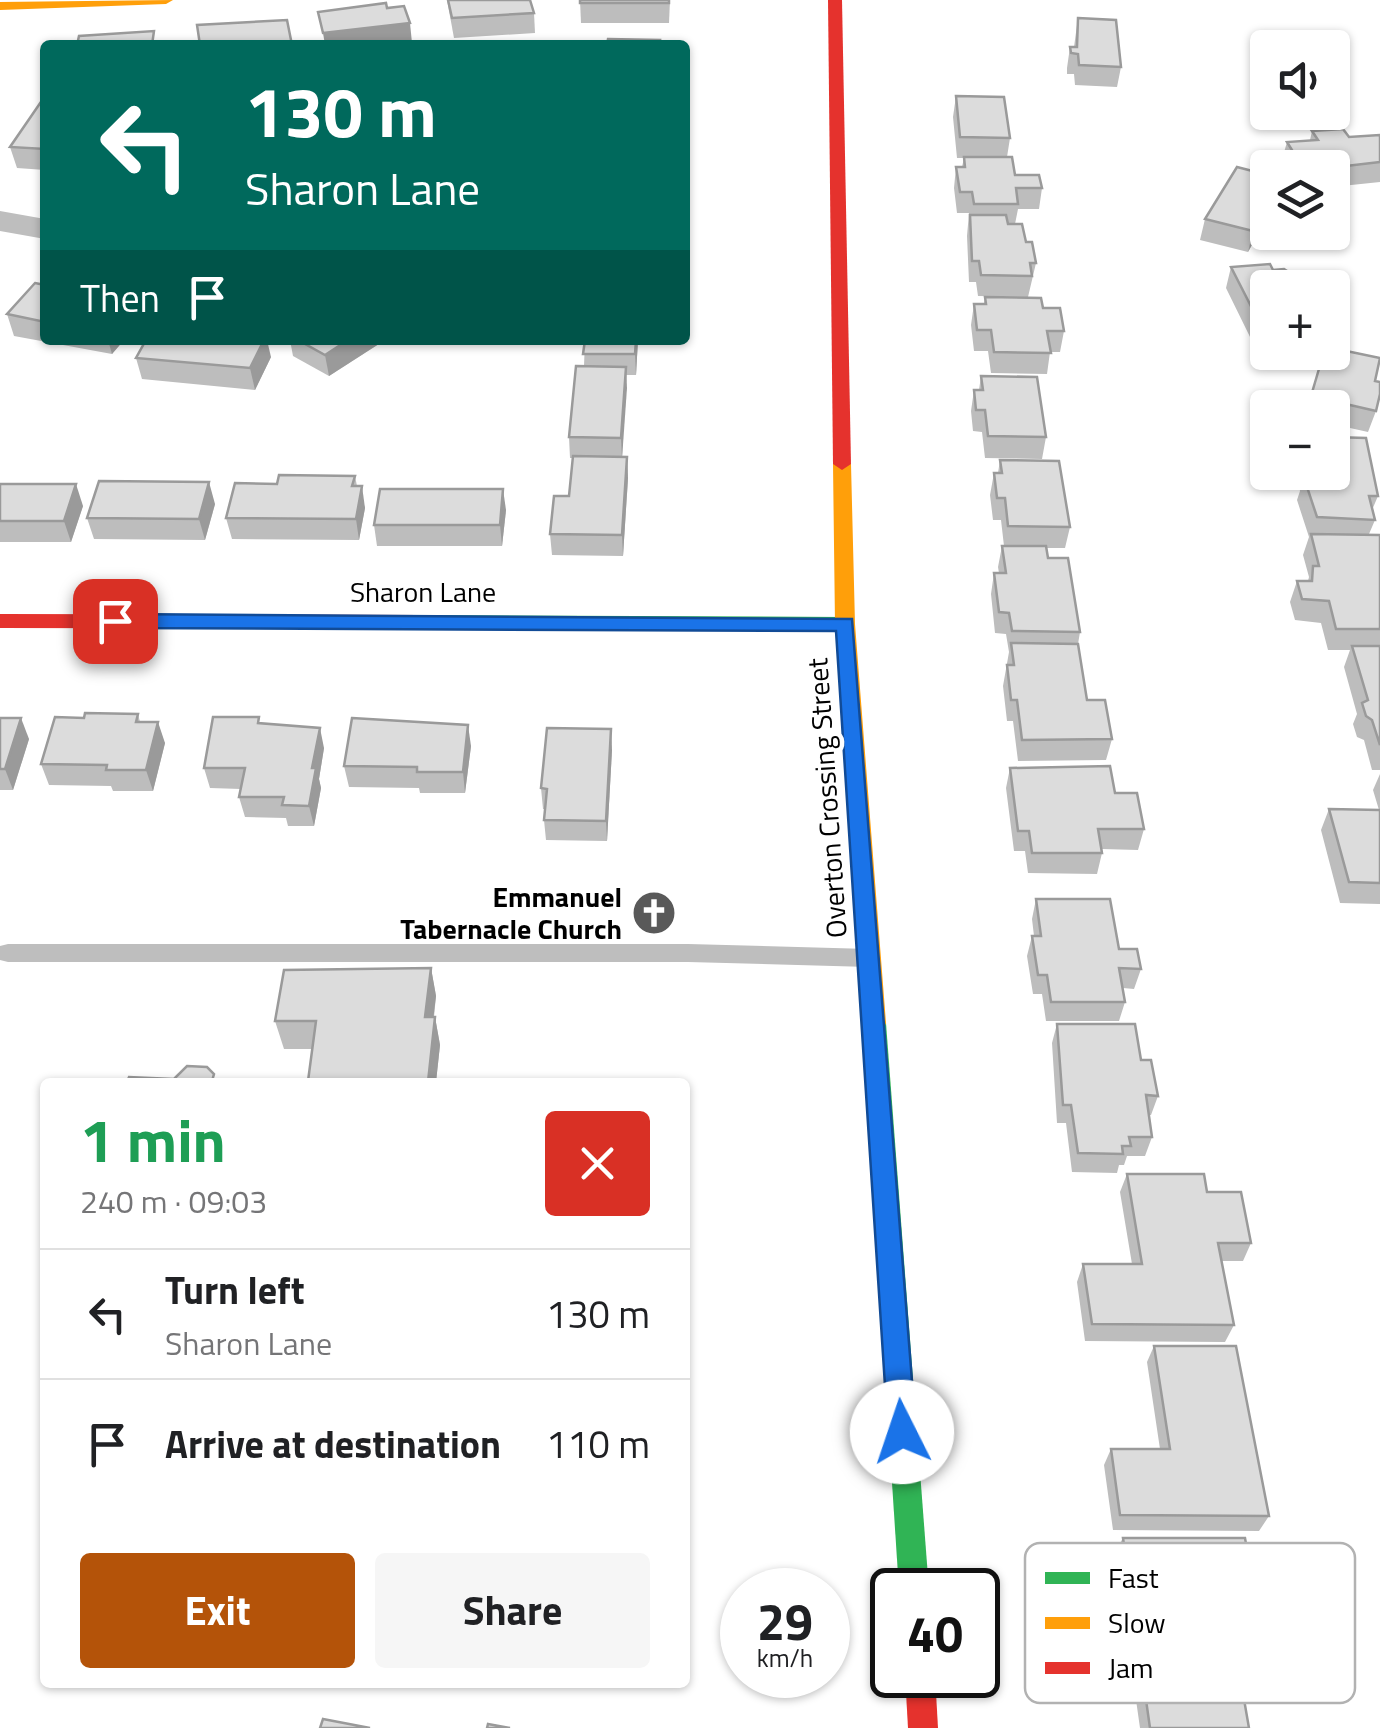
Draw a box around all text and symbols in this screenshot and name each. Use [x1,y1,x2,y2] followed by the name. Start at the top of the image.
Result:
[1250,30,1350,490] map controls
[1250,30,1350,130] button: sound
[245,58,437,164] text: 130 m
[80,80,210,210] icon: left
[1250,150,1350,250] button: layers
[245,154,480,222] text: Sharon Lane
[80,269,160,327] text: Then
[180,270,235,325] icon: arrive
[1250,270,1350,370] button: +
[1250,390,1350,490] button: −
[350,570,496,613] street label: Sharon Lane
[73,579,158,664] pin
[88,594,143,649] icon: arrive
[795,656,858,939] street label: Overton Crossing Street
[400,875,622,950] place label: Emmanuel Tabernacle Church
[631,890,677,936] church icon: Emmanuel Tabernacle Church
[80,1094,226,1185] text: 1 min
[545,1111,650,1216] button: close
[80,1177,267,1225] text: 240 m · 09:03
[165,1261,305,1319] text: Turn left
[546,1285,650,1343] text: 130 m
[80,1287,135,1342] icon: left
[165,1319,332,1367] text: Sharon Lane
[850,1380,954,1484] position arrow
[165,1415,501,1473] text: Arrive at destination
[546,1415,650,1473] text: 110 m
[80,1417,135,1472] icon: arrive
[1025,1543,1355,1703] legend
[80,1553,355,1668] button: Exit
[375,1553,650,1668] button: Share
[1108,1556,1159,1599] text: Fast
[870,1568,1000,1698] speed limit sign: 40
[757,1583,813,1659] text: 29
[1108,1601,1166,1644] text: Slow
[757,1639,813,1677] text: km/h
[1108,1646,1154,1689] text: Jam

